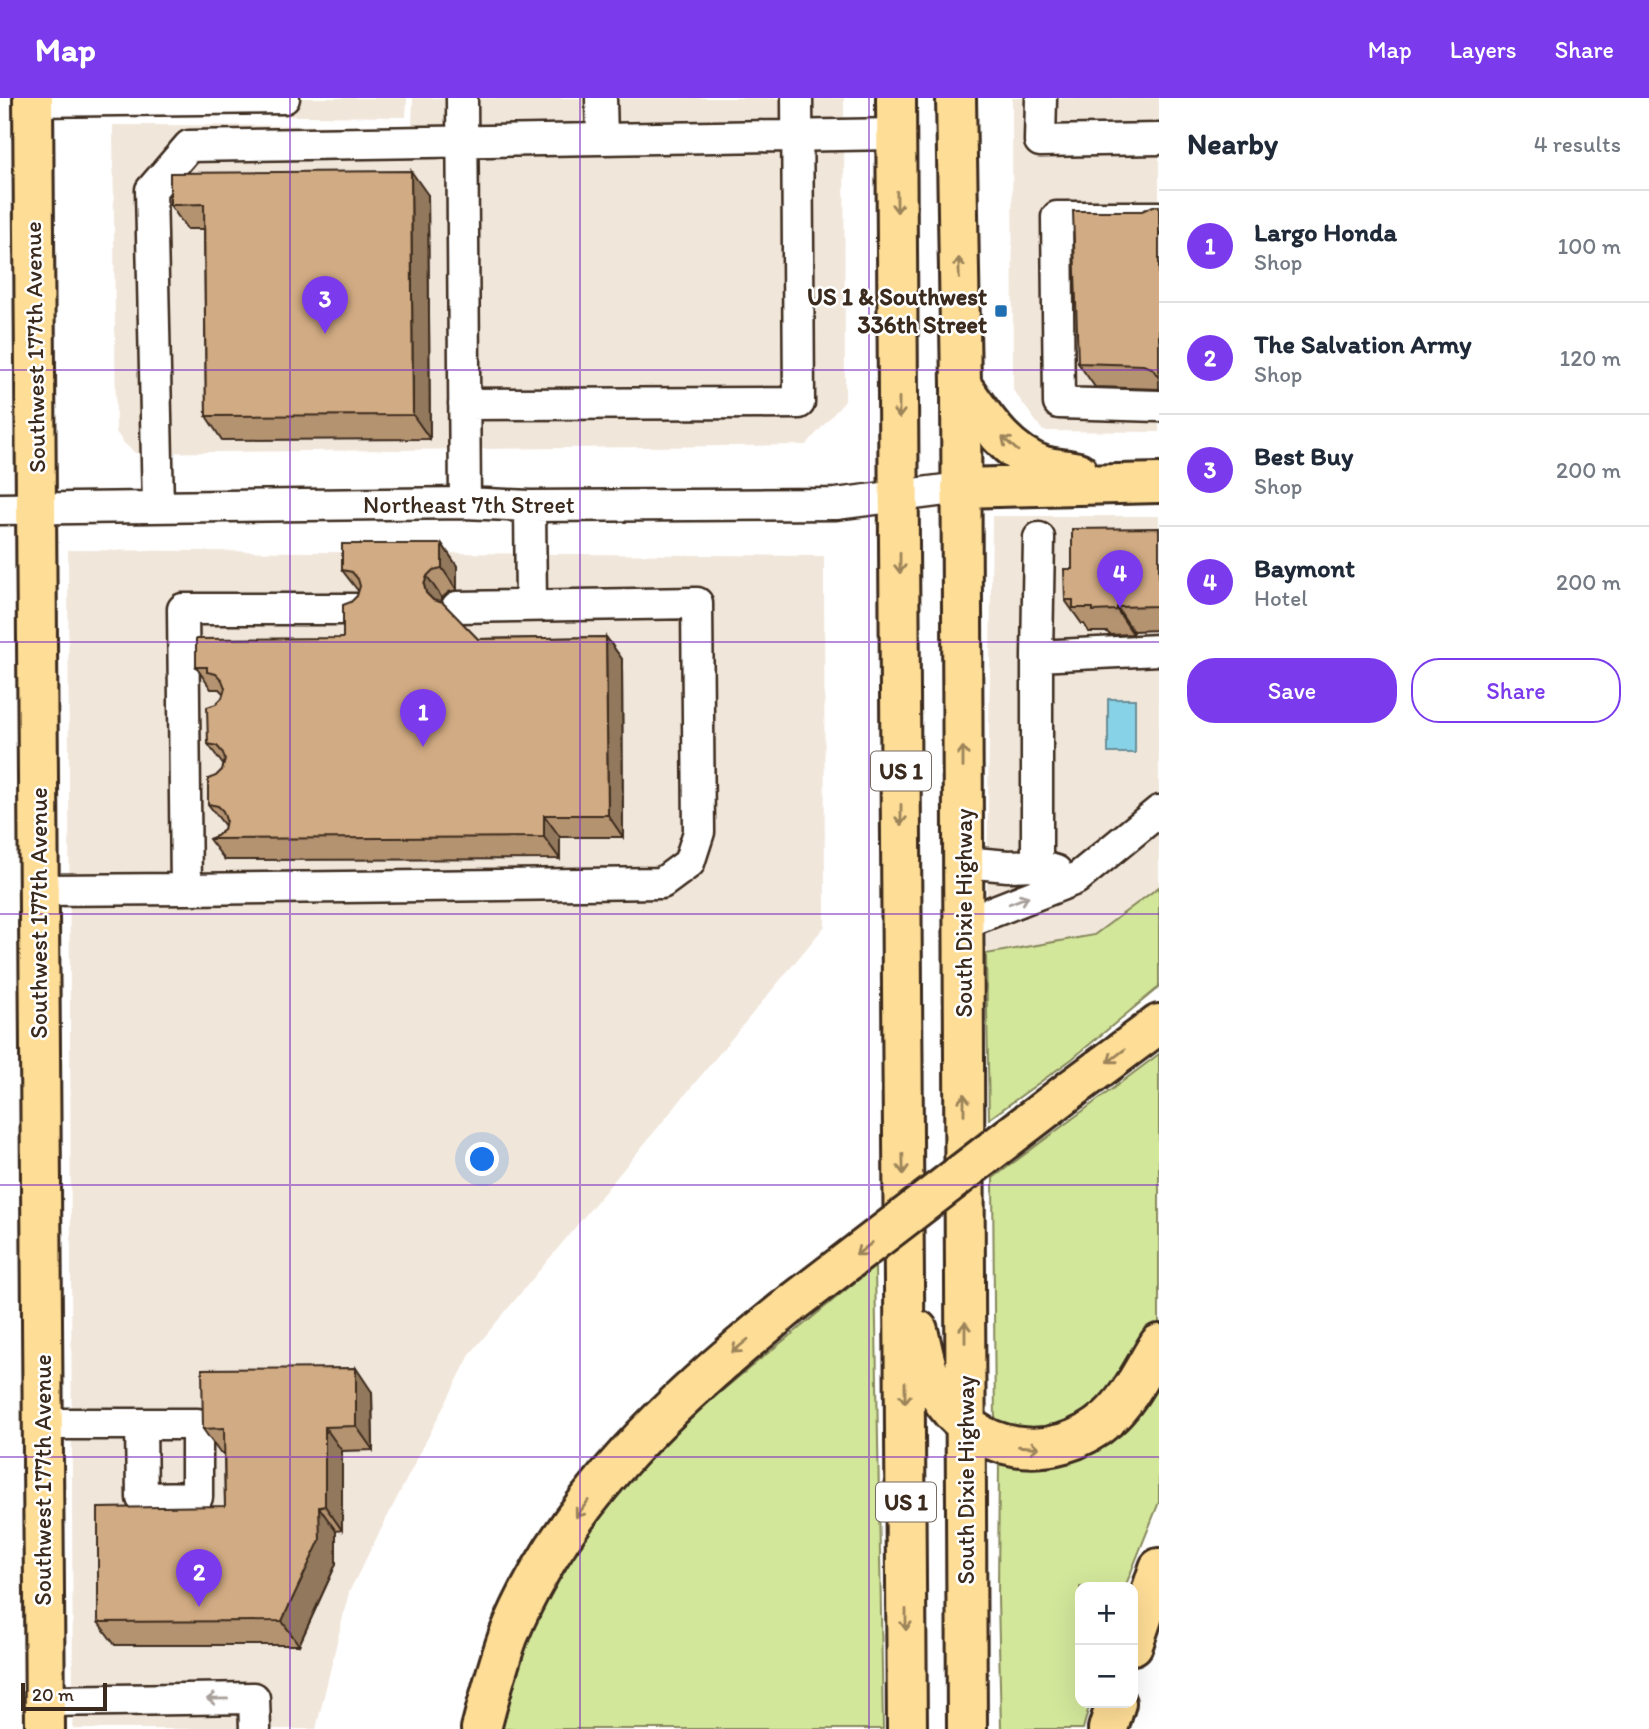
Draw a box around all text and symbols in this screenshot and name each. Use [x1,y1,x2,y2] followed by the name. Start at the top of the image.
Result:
[35,30,96,69] text: Map
[1368,35,1412,64] text: Map
[1450,35,1517,64] text: Layers
[1555,35,1614,64] text: Share
[1187,125,1278,162] text: Nearby
[1534,130,1621,158] text: 4 results
[890,190,904,213] one-way arrow
[1254,216,1397,248] text: Largo Honda
[18,221,51,473] street label: Southwest 177th Avenue
[1205,232,1215,260] text: 1
[1557,232,1621,260] text: 100 m
[1254,248,1302,276] text: Shop
[952,256,966,279] one-way arrow
[302,276,348,334] pin: 3
[807,282,987,339] place label: US 1 & Southwest 336th Street
[993,303,1009,319] marker: US 1 & Southwest 336th Street
[1254,328,1472,360] text: The Salvation Army
[1204,344,1216,372] text: 2
[1560,344,1621,372] text: 120 m
[1254,360,1302,388] text: Shop
[892,396,906,419] one-way arrow
[1001,436,1019,452] one-way arrow
[1254,440,1353,472] text: Best Buy
[1204,456,1216,484] text: 3
[1556,456,1621,484] text: 200 m
[1254,472,1302,500] text: Shop
[363,490,575,519] street label: Northeast 7th Street
[1097,550,1143,608] pin: 4
[893,551,907,574] one-way arrow
[1254,552,1355,584] text: Baymont
[1203,568,1217,596] text: 4
[1556,568,1621,596] text: 200 m
[1254,584,1308,612] text: Hotel
[1187,658,1397,723] button: Save
[1411,658,1621,723] button: Share
[400,689,446,747] pin: 1
[956,745,970,768] one-way arrow
[871,751,931,790] road number: US 1
[24,787,53,1039] street label: Southwest 177th Avenue
[894,803,908,826] one-way arrow
[949,809,978,1017] street label: South Dixie Highway
[1008,892,1030,905] one-way arrow
[1107,1049,1126,1063] one-way arrow
[957,1093,971,1116] one-way arrow
[465,1142,499,1176] your location
[896,1152,910,1175] one-way arrow
[854,1241,873,1256] one-way arrow
[958,1321,972,1344] one-way arrow
[731,1338,749,1354] one-way arrow
[28,1354,57,1606] street label: Southwest 177th Avenue
[951,1376,980,1584] street label: South Dixie Highway
[898,1381,912,1404] one-way arrow
[1017,1441,1039,1454] one-way arrow
[876,1483,936,1522] road number: US 1
[575,1499,589,1518] one-way arrow
[176,1549,222,1607] pin: 2
[1075,1582,1138,1708] map controls
[1075,1582,1138,1645] button: +
[899,1609,913,1632] one-way arrow
[1075,1645,1138,1708] button: −
[21,1680,107,1712] scale bar
[32,1683,74,1706] text: 20 m
[206,1692,229,1706] one-way arrow

